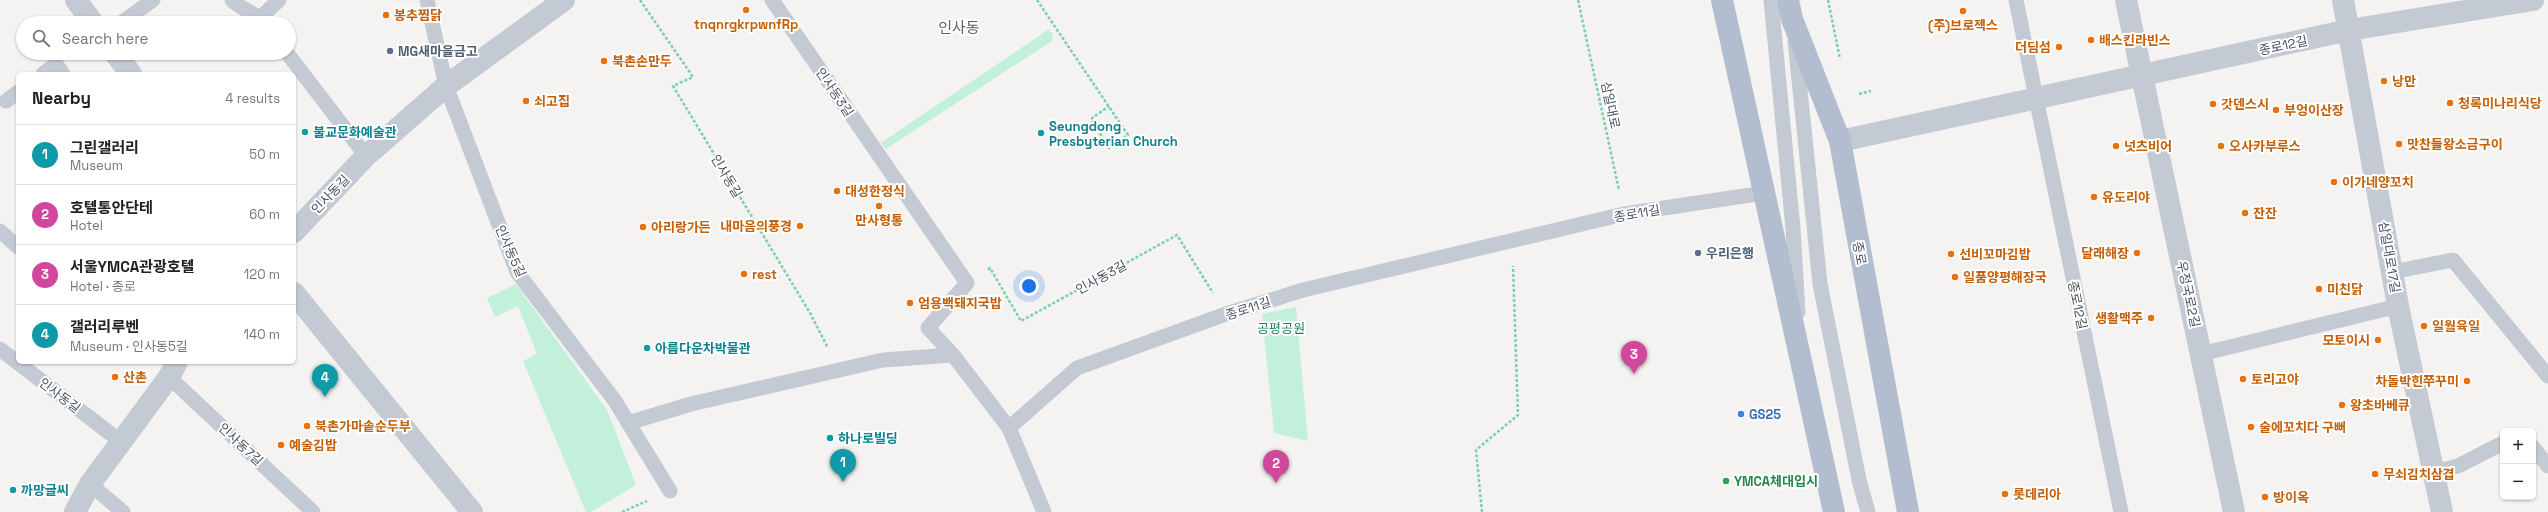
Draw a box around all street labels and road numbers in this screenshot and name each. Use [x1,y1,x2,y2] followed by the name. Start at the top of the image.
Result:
[2257,32,2309,59] street label: 종로12길
[812,64,857,120] street label: 인사동3길
[1597,80,1624,130] street label: 삼일대로
[707,151,746,201] street label: 인사동길
[308,171,353,217] street label: 인사동길
[1613,201,1662,226] street label: 종로11길
[2375,220,2404,294] street label: 삼일대로17길
[491,222,530,280] street label: 인사동5길
[1849,240,1870,266] street label: 종로
[1073,257,1130,298] street label: 인사동3길
[2173,259,2204,329] street label: 우정국로2길
[2064,279,2091,331] street label: 종로12길
[1223,293,1273,324] street label: 종로11길
[35,374,84,417] street label: 인사동길
[215,419,267,469] street label: 인사동7길

